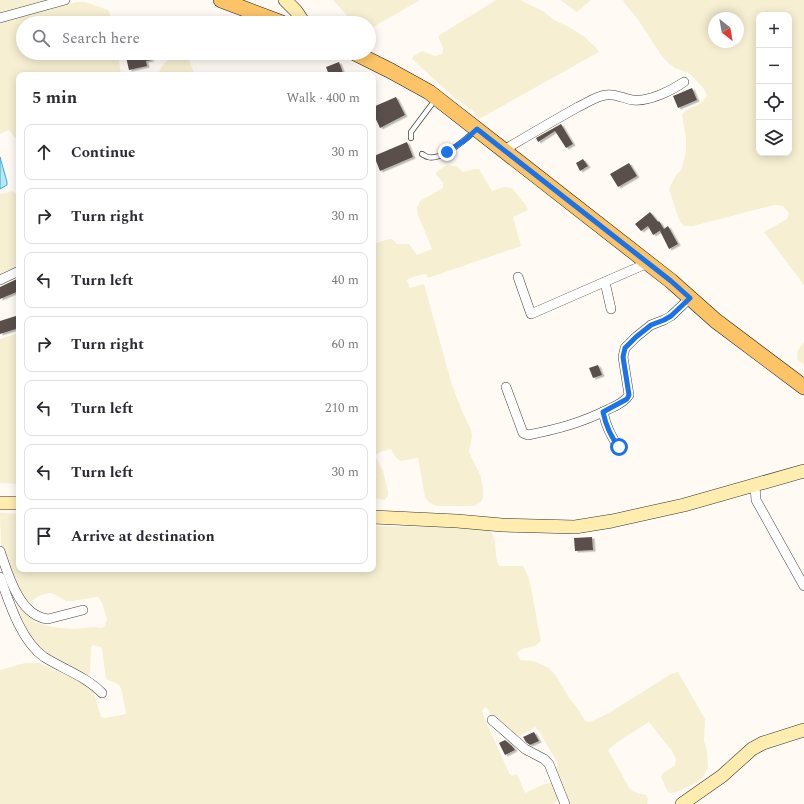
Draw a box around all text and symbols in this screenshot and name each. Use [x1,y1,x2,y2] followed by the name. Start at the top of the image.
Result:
[708,12,744,48] north arrow
[756,12,792,156] map controls
[756,12,792,48] button: +
[16,16,376,60] search box
[30,27,52,49] icon: search
[62,27,140,50] text: Search here
[756,48,792,84] button: −
[756,84,792,120] button: locate
[32,85,77,111] text: 5 min
[286,88,360,108] text: Walk · 400 m
[756,120,792,156] button: layers
[33,141,55,163] icon: ahead
[71,141,136,164] text: Continue
[332,142,359,162] text: 30 m
[438,143,456,161] route end
[33,205,55,227] icon: right
[71,205,144,228] text: Turn right
[332,206,359,226] text: 30 m
[33,269,55,291] icon: left
[71,269,133,292] text: Turn left
[332,270,359,290] text: 40 m
[33,333,55,355] icon: right
[71,333,144,356] text: Turn right
[332,334,359,354] text: 60 m
[33,397,55,419] icon: left
[71,397,133,420] text: Turn left
[325,398,359,418] text: 210 m
[610,438,628,456] route start
[33,461,55,483] icon: left
[71,461,133,484] text: Turn left
[332,462,359,482] text: 30 m
[33,525,55,547] icon: arrive
[71,525,215,548] text: Arrive at destination

